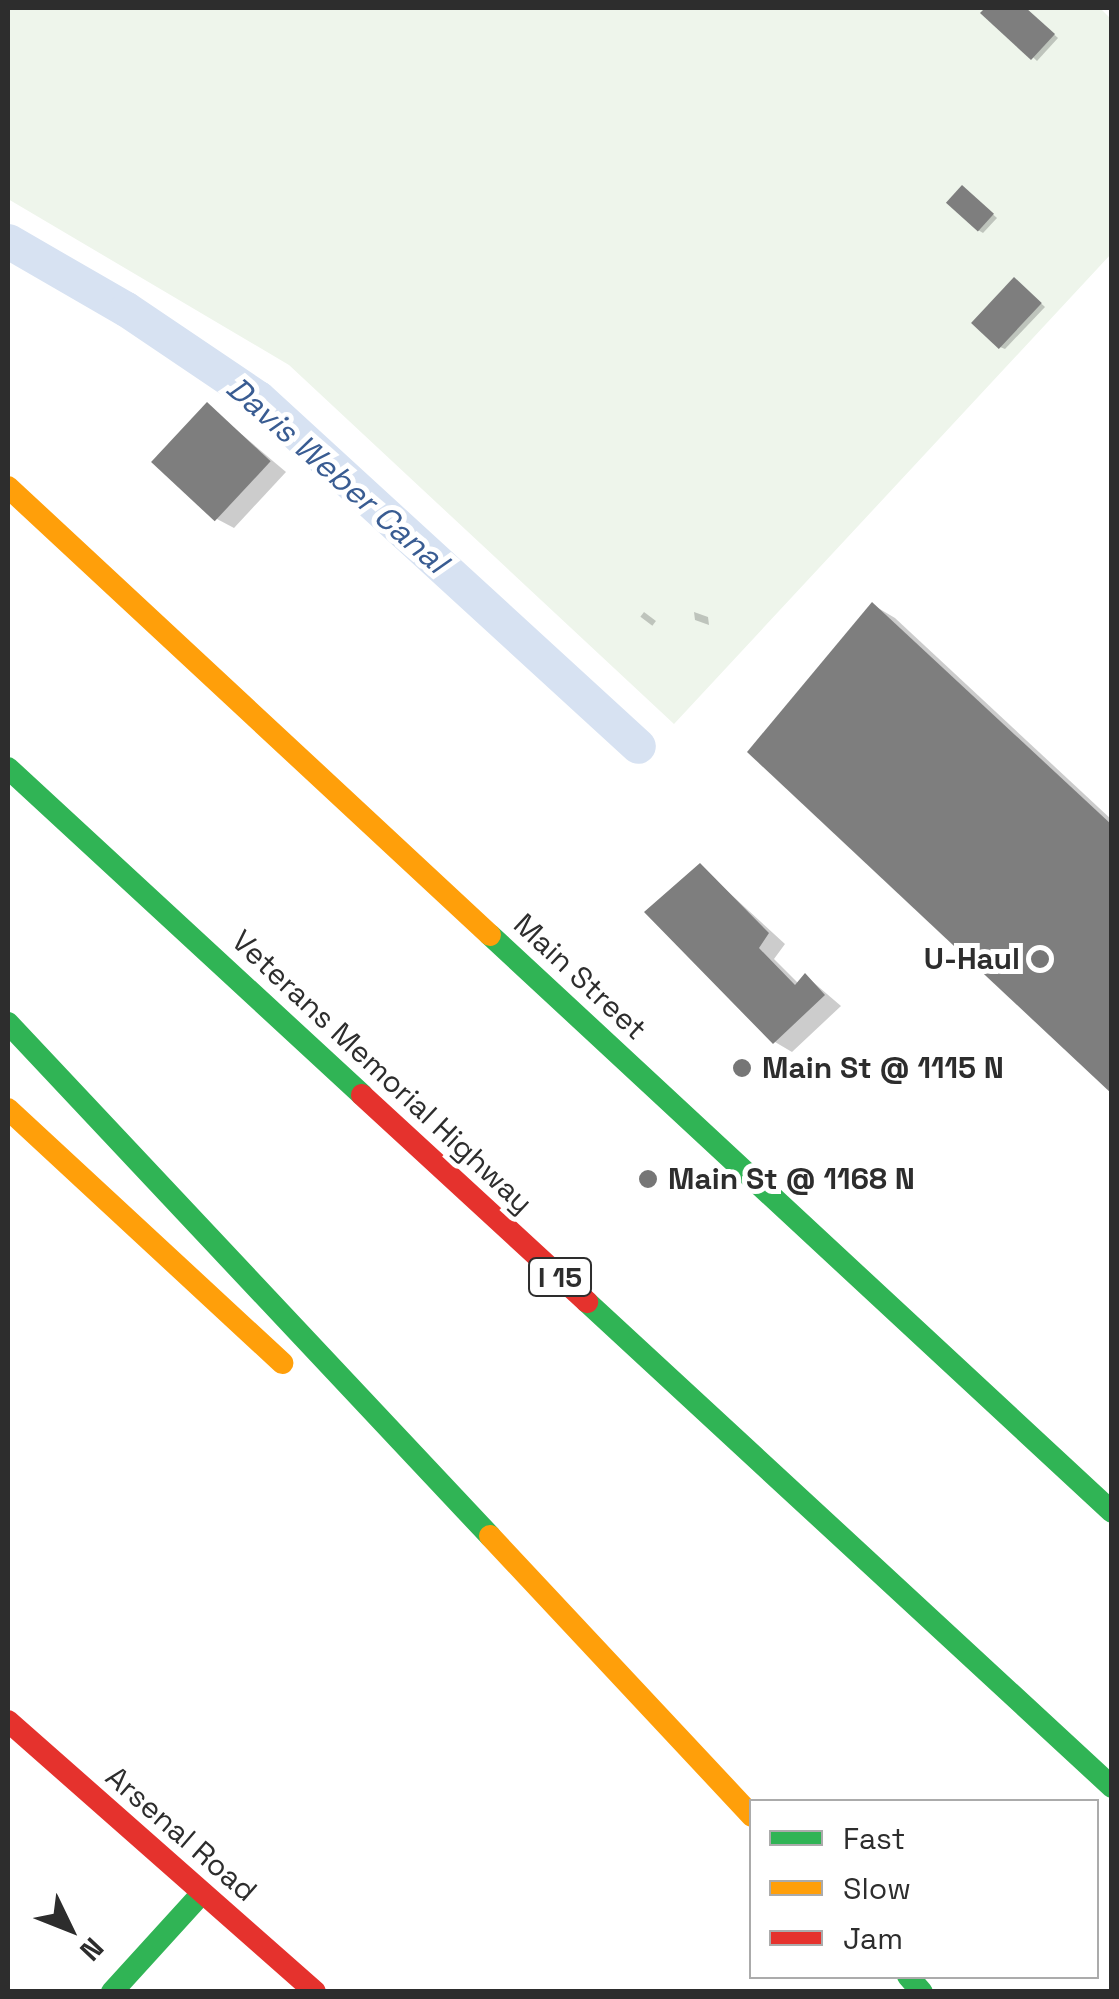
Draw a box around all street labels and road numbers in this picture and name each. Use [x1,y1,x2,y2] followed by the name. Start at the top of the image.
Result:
[506,906,654,1048] street label: Main Street
[224,923,540,1221] street label: Veterans Memorial Highway
[528,1254,592,1300] road number: I 15
[98,1759,264,1909] street label: Arsenal Road

